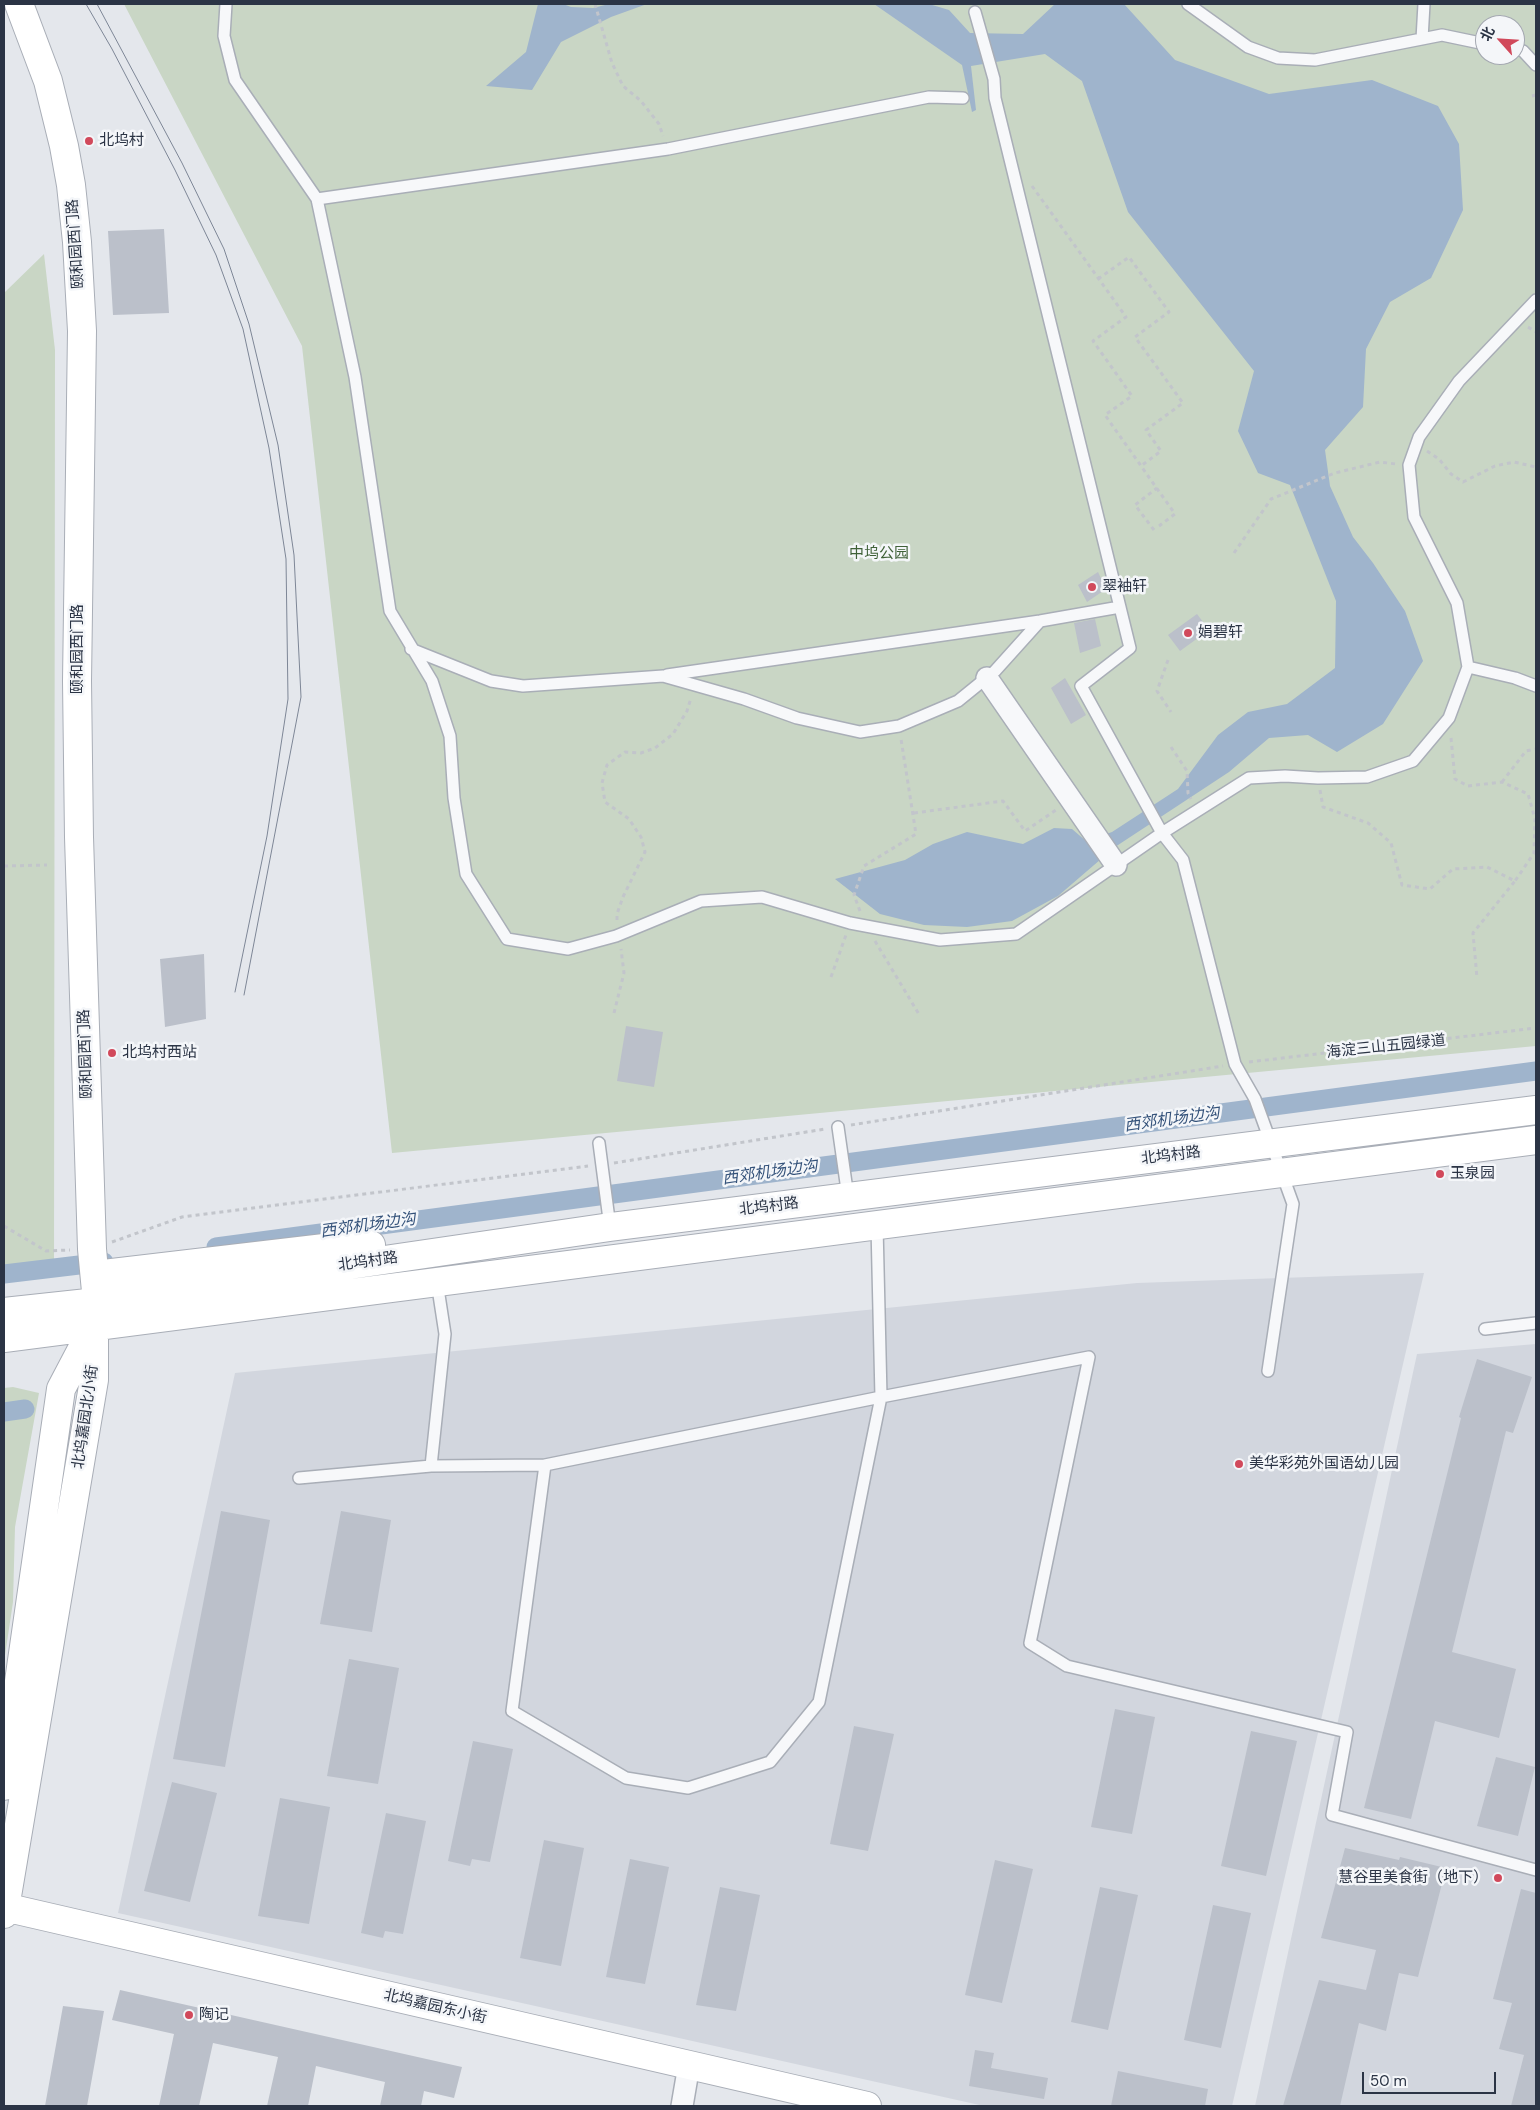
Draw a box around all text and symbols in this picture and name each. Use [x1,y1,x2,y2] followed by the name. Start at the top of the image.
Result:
[1475,15,1525,65] north arrow
[1476,24,1499,44] text: 北
[99,132,144,150] place label: 北坞村
[83,135,95,147] marker: 北坞村
[64,198,88,290] street label: 颐和园西门路
[849,545,909,563] park label: 中坞公园
[1102,578,1147,596] place label: 翠袖轩
[1086,581,1098,593] marker: 翠袖轩
[69,604,87,694] street label: 颐和园西门路
[1198,624,1243,642] place label: 娟碧轩
[1182,627,1194,639] marker: 娟碧轩
[75,1009,97,1099] street label: 颐和园西门路
[1325,1032,1447,1062] street label: 海淀三山五园绿道
[122,1044,197,1062] place label: 北坞村西站
[106,1047,118,1059] marker: 北坞村西站
[1123,1104,1221,1136] water label: 西郊机场边沟
[1140,1143,1202,1169] street label: 北坞村路
[721,1157,819,1189] water label: 西郊机场边沟
[1450,1165,1495,1183] place label: 玉泉园
[1434,1168,1446,1180] marker: 玉泉园
[738,1194,800,1220] street label: 北坞村路
[319,1210,417,1242] water label: 西郊机场边沟
[337,1249,399,1275] street label: 北坞村路
[70,1364,102,1470] street label: 北坞嘉园北小街
[1249,1455,1399,1473] place label: 美华彩苑外国语幼儿园
[1233,1458,1245,1470] marker: 美华彩苑外国语幼儿园
[1338,1869,1488,1887] place label: 慧谷里美食街（地下）
[1492,1872,1504,1884] marker: 慧谷里美食街（地下）
[382,1986,488,2028] street label: 北坞嘉园东小街
[199,2006,229,2024] place label: 陶记
[183,2009,195,2021] marker: 陶记
[1365,2062,1499,2094] scale bar
[1370,2071,1407,2091] text: 50 m

